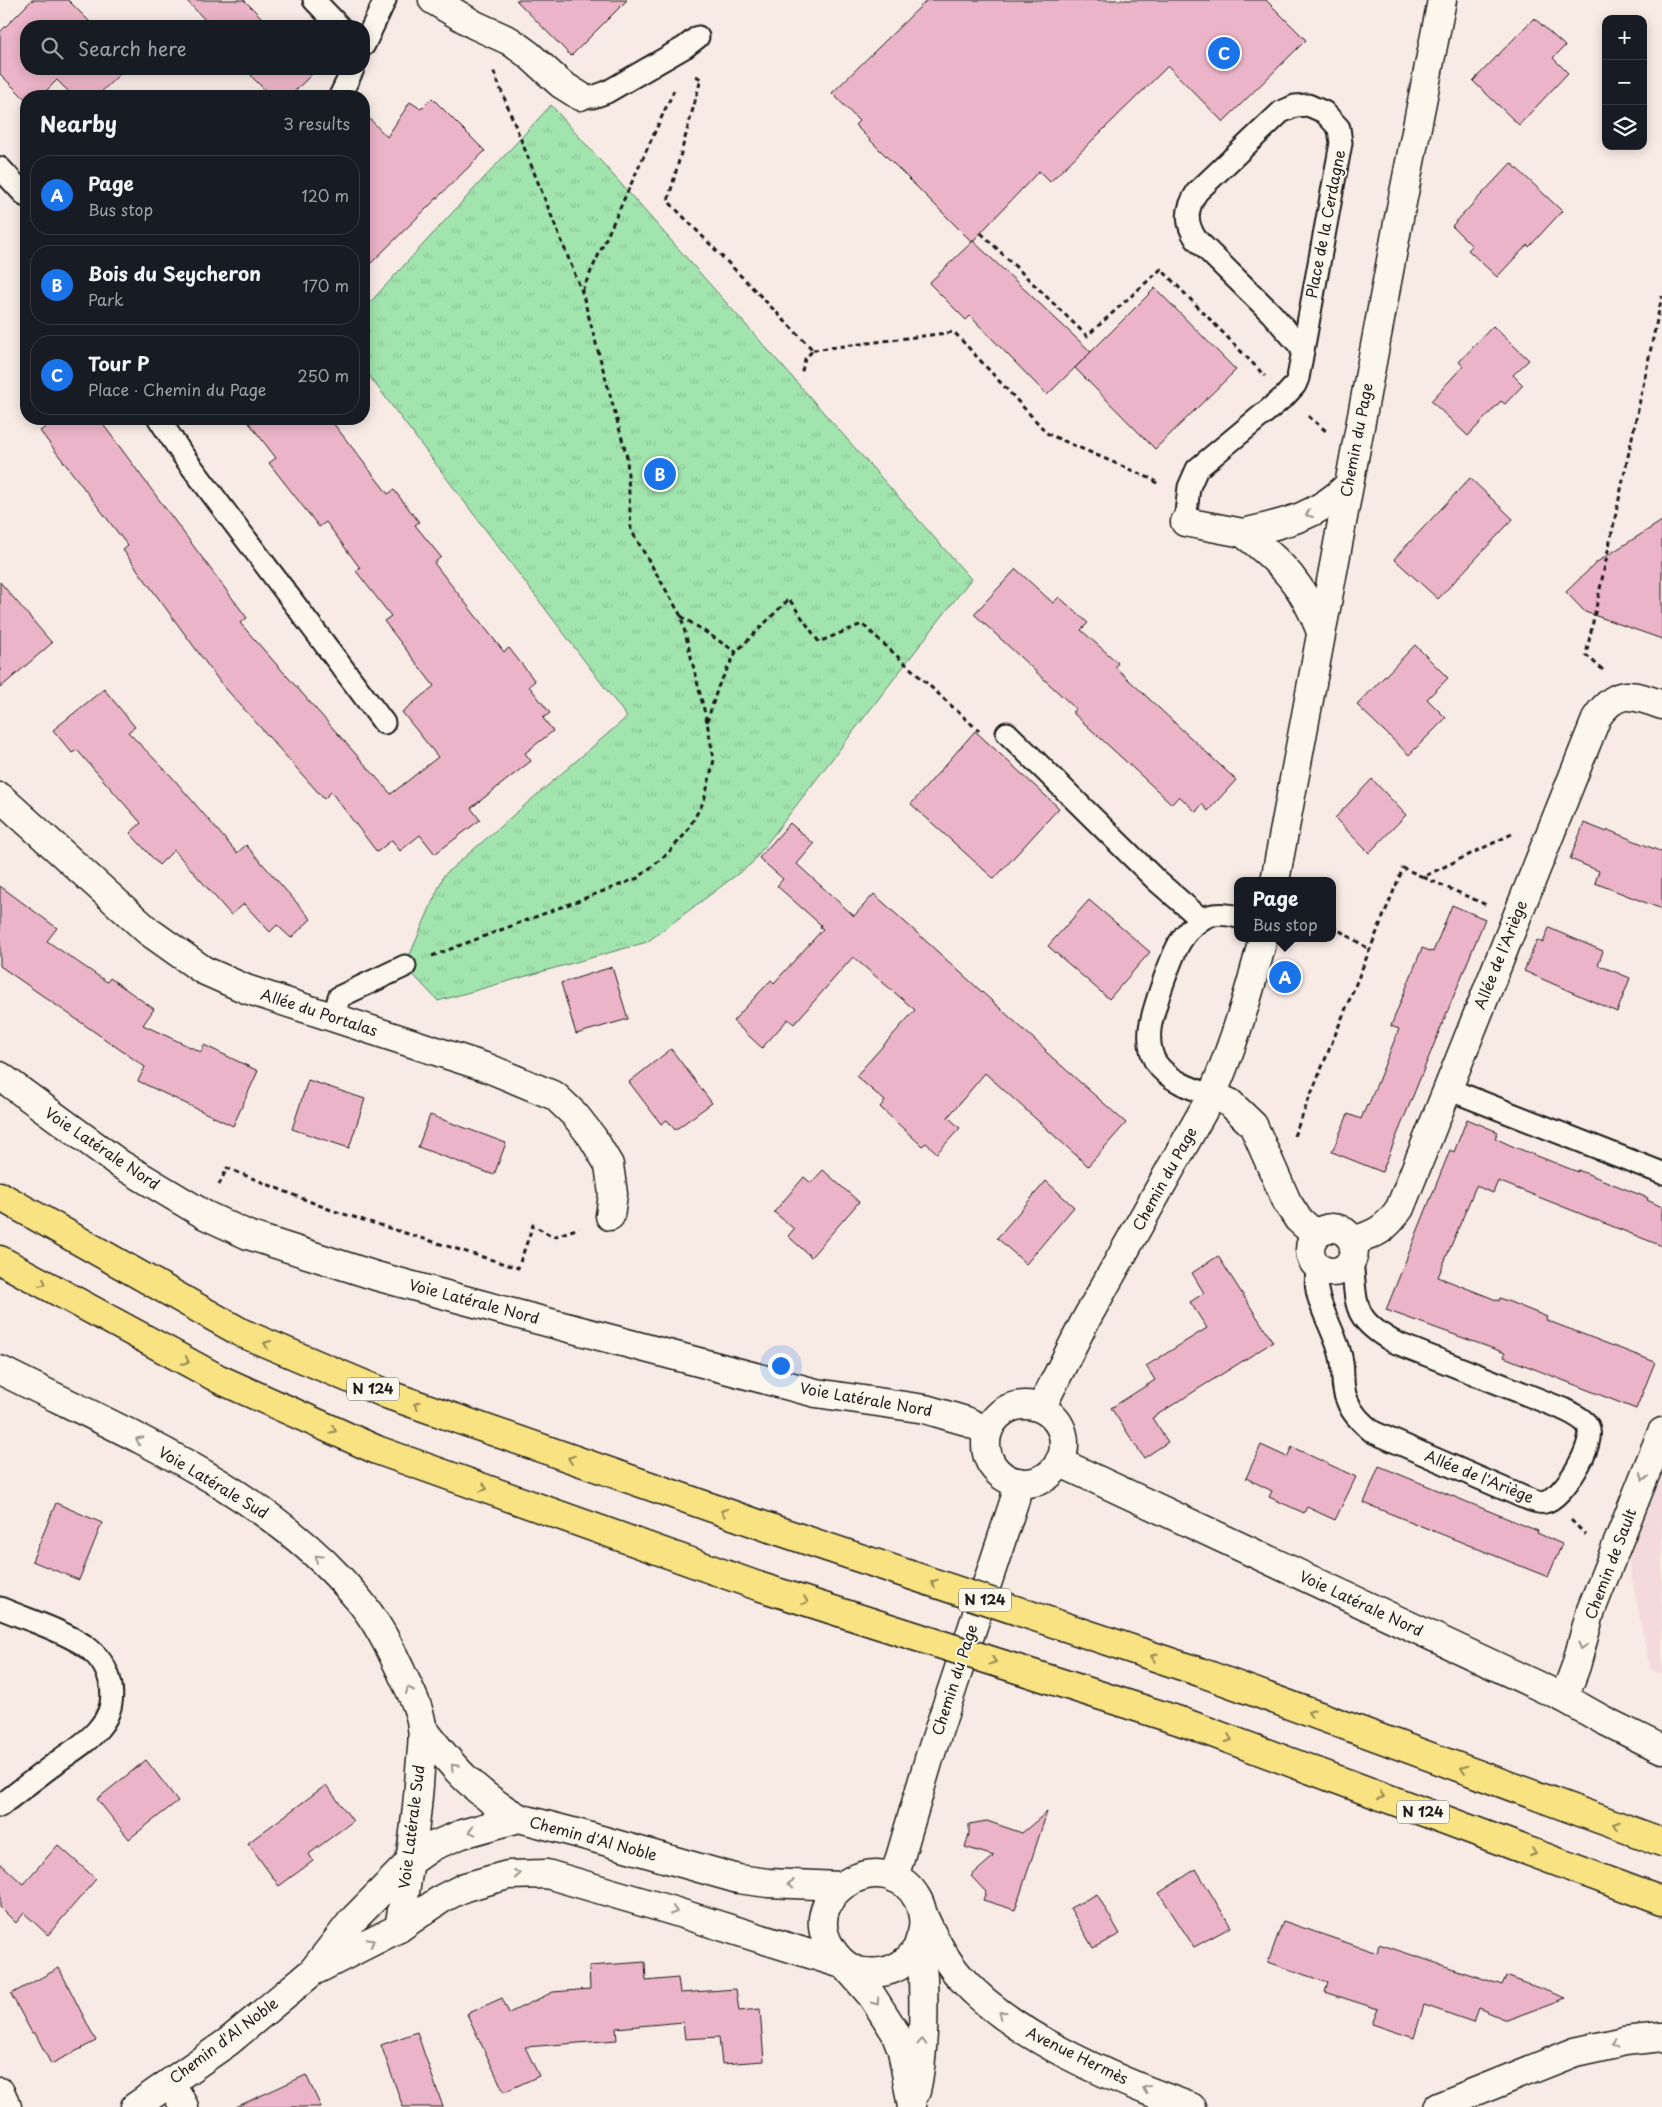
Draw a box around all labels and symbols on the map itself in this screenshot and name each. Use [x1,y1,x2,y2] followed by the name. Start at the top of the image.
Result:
[1208,34,1240,72] pin: C
[1299,148,1350,300] street label: Place de la Cerdagne
[1333,381,1378,499] street label: Chemin du Page
[644,455,676,493] pin: B
[1305,507,1314,518] one-way arrow
[1467,897,1532,1012] street label: Allée de l'Ariège
[1269,958,1301,996] pin: A
[258,982,381,1041] street label: Allée du Portalas
[41,1101,165,1195] street label: Voie Latérale Nord
[1126,1122,1202,1234] street label: Chemin du Page
[407,1272,542,1329] street label: Voie Latérale Nord
[38,1277,47,1287] one-way arrow
[263,1340,272,1350] one-way arrow
[768,1353,794,1379] your location
[181,1354,190,1364] one-way arrow
[798,1376,934,1422] street label: Voie Latérale Nord
[347,1378,399,1400] road number: N 124
[414,1401,422,1411] one-way arrow
[328,1424,337,1435] one-way arrow
[136,1437,145,1447] one-way arrow
[154,1440,273,1524] street label: Voie Latérale Sud
[1422,1443,1537,1508] street label: Allée de l'Ariège
[567,1454,576,1464] one-way arrow
[1640,1472,1650,1481] one-way arrow
[479,1483,488,1493] one-way arrow
[1578,1505,1641,1622] street label: Chemin de Sault
[721,1508,729,1518] one-way arrow
[315,1555,324,1564] one-way arrow
[1296,1564,1427,1641] street label: Voie Latérale Nord
[930,1579,938,1589] one-way arrow
[959,1588,1011,1612] road number: N 124
[800,1595,808,1605] one-way arrow
[925,1621,982,1738] street label: Chemin du Page
[1577,1641,1587,1649] one-way arrow
[1151,1653,1159,1663] one-way arrow
[988,1656,996,1666] one-way arrow
[405,1686,416,1695] one-way arrow
[1307,1709,1316,1719] one-way arrow
[1224,1733,1233,1744] one-way arrow
[392,1764,430,1890] street label: Voie Latérale Sud
[450,1764,459,1773] one-way arrow
[1460,1765,1468,1775] one-way arrow
[1376,1790,1385,1800] one-way arrow
[1397,1800,1449,1824] road number: N 124
[527,1809,660,1866] street label: Chemin d'Al Noble
[1612,1821,1621,1831] one-way arrow
[468,1825,477,1836] one-way arrow
[1529,1847,1537,1857] one-way arrow
[513,1869,521,1880] one-way arrow
[787,1879,795,1890] one-way arrow
[669,1905,677,1915] one-way arrow
[366,1938,375,1948] one-way arrow
[164,1991,282,2088] street label: Chemin d'Al Noble
[870,1996,879,2006] one-way arrow
[999,2012,1008,2020] one-way arrow
[1023,2020,1133,2089] street label: Avenue Hermès
[917,2037,927,2045] one-way arrow
[1609,2037,1618,2048] one-way arrow
[1142,2084,1151,2095] one-way arrow

